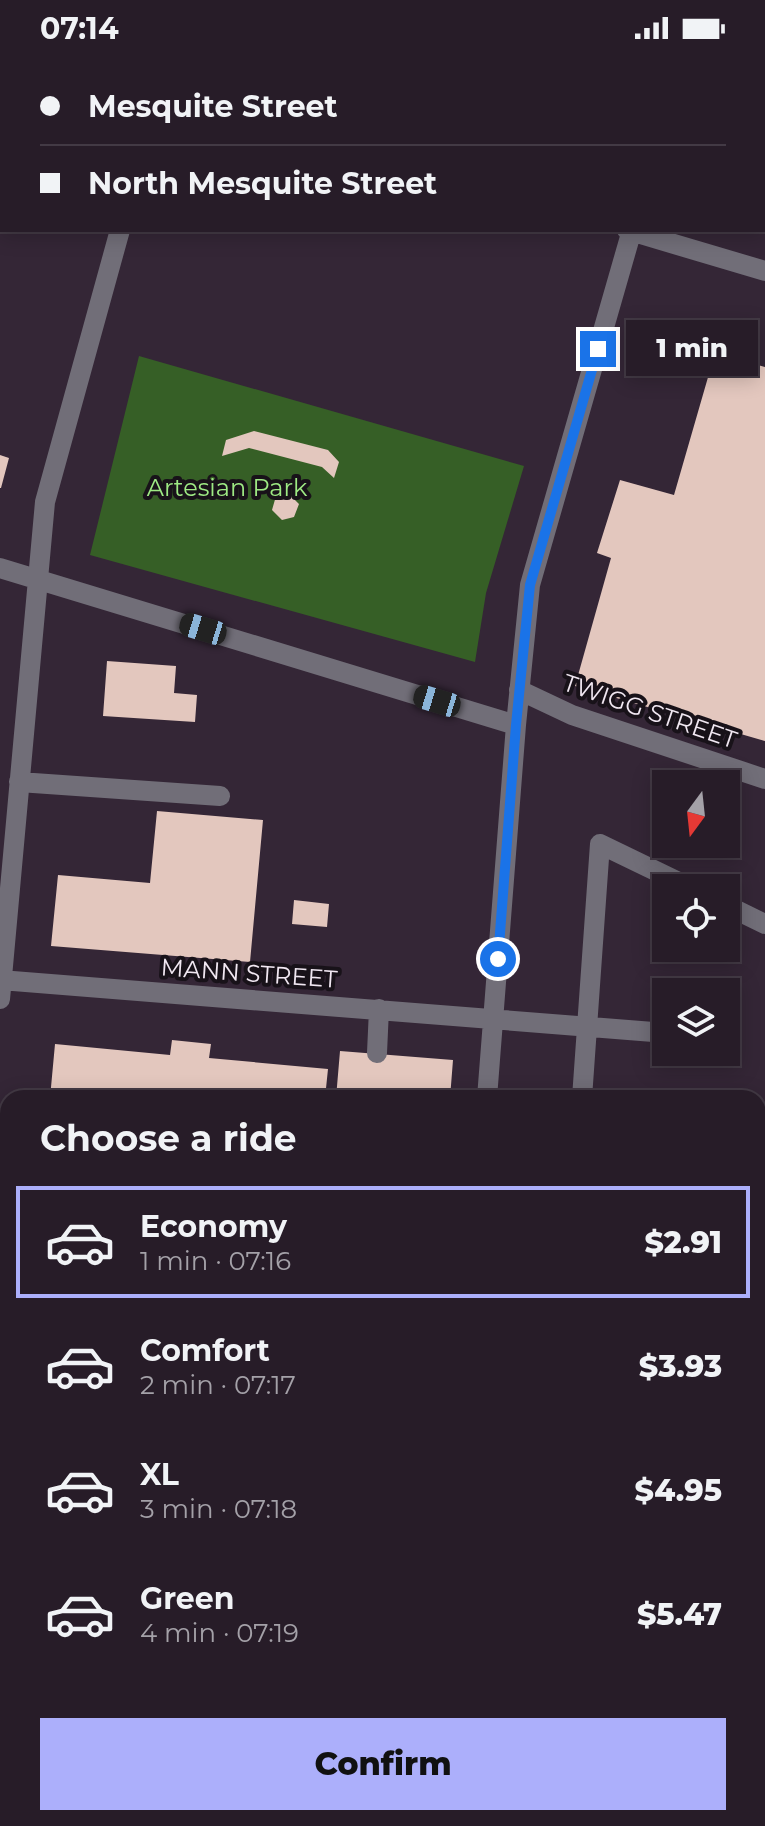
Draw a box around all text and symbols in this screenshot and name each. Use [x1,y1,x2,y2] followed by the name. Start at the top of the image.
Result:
[40,10,119,47] text: 07:14
[88,88,338,125] text: Mesquite Street
[88,165,437,202] text: North Mesquite Street
[626,321,758,377] callout: 1 min
[580,331,616,367] route end
[656,332,728,364] text: 1 min
[147,473,308,502] park label: Artesian Park
[177,611,229,647] car
[559,668,741,754] street label: TWIGG STREET
[411,683,463,719] car
[652,770,740,858] north arrow
[652,770,740,1066] map controls
[652,874,740,962] button: locate
[480,941,516,977] route start
[160,952,339,994] street label: MANN STREET
[652,978,740,1066] button: layers
[40,1116,297,1160] text: Choose a ride
[44,1206,116,1278] icon: car
[140,1208,287,1245] text: Economy
[644,1224,722,1261] text: $2.91
[140,1245,291,1277] text: 1 min · 07:16
[44,1330,116,1402] icon: car
[140,1332,270,1369] text: Comfort
[639,1348,722,1385] text: $3.93
[140,1369,296,1401] text: 2 min · 07:17
[44,1454,116,1526] icon: car
[140,1456,179,1493] text: XL
[635,1472,722,1509] text: $4.95
[140,1493,297,1525] text: 3 min · 07:18
[44,1578,116,1650] icon: car
[140,1580,234,1617] text: Green
[637,1596,722,1633] text: $5.47
[140,1617,299,1649] text: 4 min · 07:19
[40,1718,726,1810] button: Confirm

